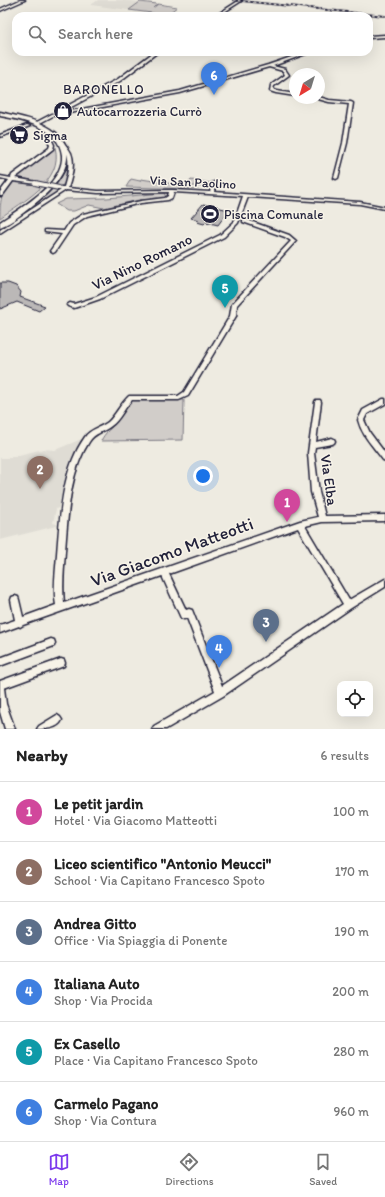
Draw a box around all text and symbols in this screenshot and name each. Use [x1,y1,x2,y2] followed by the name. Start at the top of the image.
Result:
[12,12,373,56] search box
[26,23,48,45] icon: search
[58,25,133,43] text: Search here
[201,62,227,95] pin: 6
[289,68,325,104] north arrow
[63,82,145,97] district label: BARONELLO
[52,100,74,122] shop icon: Autocarrozzeria Currò
[77,104,202,119] place label: Autocarrozzeria Currò
[8,124,30,146] supermarket icon: Sigma
[33,128,68,143] place label: Sigma
[149,172,237,192] street label: Via San Paolino
[199,203,221,225] sports icon: Piscina Comunale
[224,207,323,222] place label: Piscina Comunale
[89,230,195,294] street label: Via Nino Romano
[212,275,238,308] pin: 5
[317,453,342,507] street label: Via Elba
[27,456,53,489] pin: 2
[193,466,213,486] your location
[274,489,300,522] pin: 1
[88,512,256,592] street label: Via Giacomo Matteotti
[253,609,279,642] pin: 3
[206,635,232,668] pin: 4
[337,681,373,717] map controls
[337,681,373,717] button: locate
[16,745,68,765] text: Nearby
[321,748,369,763] text: 6 results
[54,795,143,813] text: Le petit jardin
[26,804,32,819] text: 1
[333,804,369,819] text: 100 m
[54,813,217,828] text: Hotel · Via Giacomo Matteotti
[54,855,271,873] text: Liceo scientifico "Antonio Meucci"
[26,864,32,879] text: 2
[335,864,369,879] text: 170 m
[54,873,265,888] text: School · Via Capitano Francesco Spoto
[54,915,137,933] text: Andrea Gitto
[25,924,33,939] text: 3
[334,924,369,939] text: 190 m
[54,933,227,948] text: Office · Via Spiaggia di Ponente
[54,975,140,993] text: Italiana Auto
[25,984,33,999] text: 4
[332,984,369,999] text: 200 m
[54,993,153,1008] text: Shop · Via Procida
[54,1035,120,1053] text: Ex Casello
[26,1044,32,1059] text: 5
[333,1044,369,1059] text: 280 m
[54,1053,258,1068] text: Place · Via Capitano Francesco Spoto
[54,1095,158,1113] text: Carmelo Pagano
[26,1104,32,1119] text: 6
[333,1104,369,1119] text: 960 m
[54,1113,157,1128] text: Shop · Via Contura
[48,1151,70,1188] tab: Map
[165,1151,214,1188] tab: Directions
[309,1151,337,1188] tab: Saved

